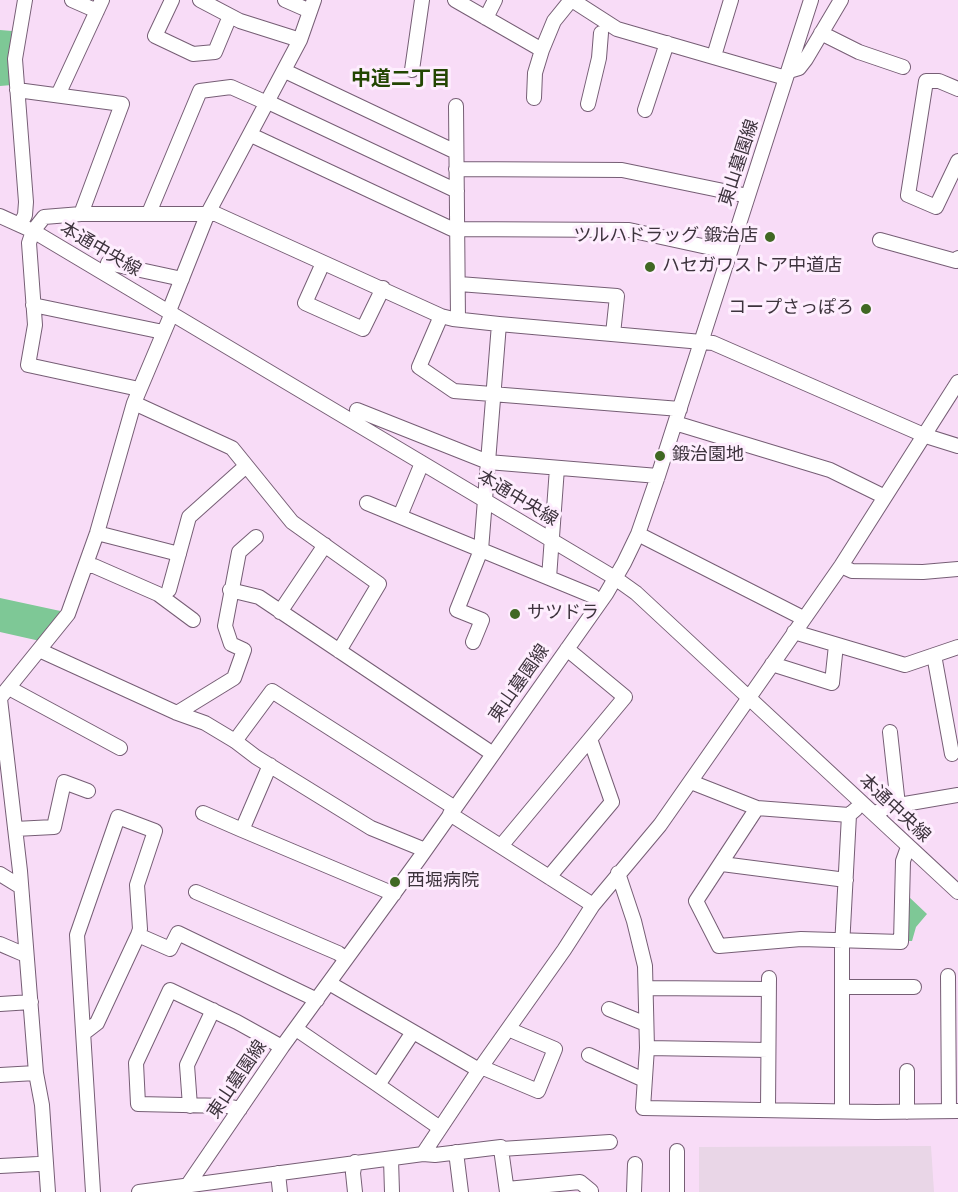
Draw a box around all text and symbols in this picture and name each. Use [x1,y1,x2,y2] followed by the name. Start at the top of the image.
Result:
[351,68,451,92] district label: 中道二丁目
[716,117,764,209] street label: 東山墓園線
[56,218,144,282] street label: 本通中央線
[573,226,758,248] place label: ツルハドラッグ 鍛治店
[763,230,777,244] marker: ツルハドラッグ 鍛治店
[662,256,842,278] place label: ハセガワストア中道店
[643,260,657,274] marker: ハセガワストア中道店
[728,298,854,320] place label: コープさっぽろ
[859,302,873,316] marker: コープさっぽろ
[672,445,744,467] place label: 鍛治園地
[653,449,667,463] marker: 鍛治園地
[473,467,561,531] street label: 本通中央線
[527,603,599,625] place label: サツドラ
[508,607,522,621] marker: サツドラ
[485,641,555,727] street label: 東山墓園線
[854,770,934,848] street label: 本通中央線
[407,871,479,893] place label: 西堀病院
[388,875,402,889] marker: 西堀病院
[204,1037,272,1123] street label: 東山墓園線

